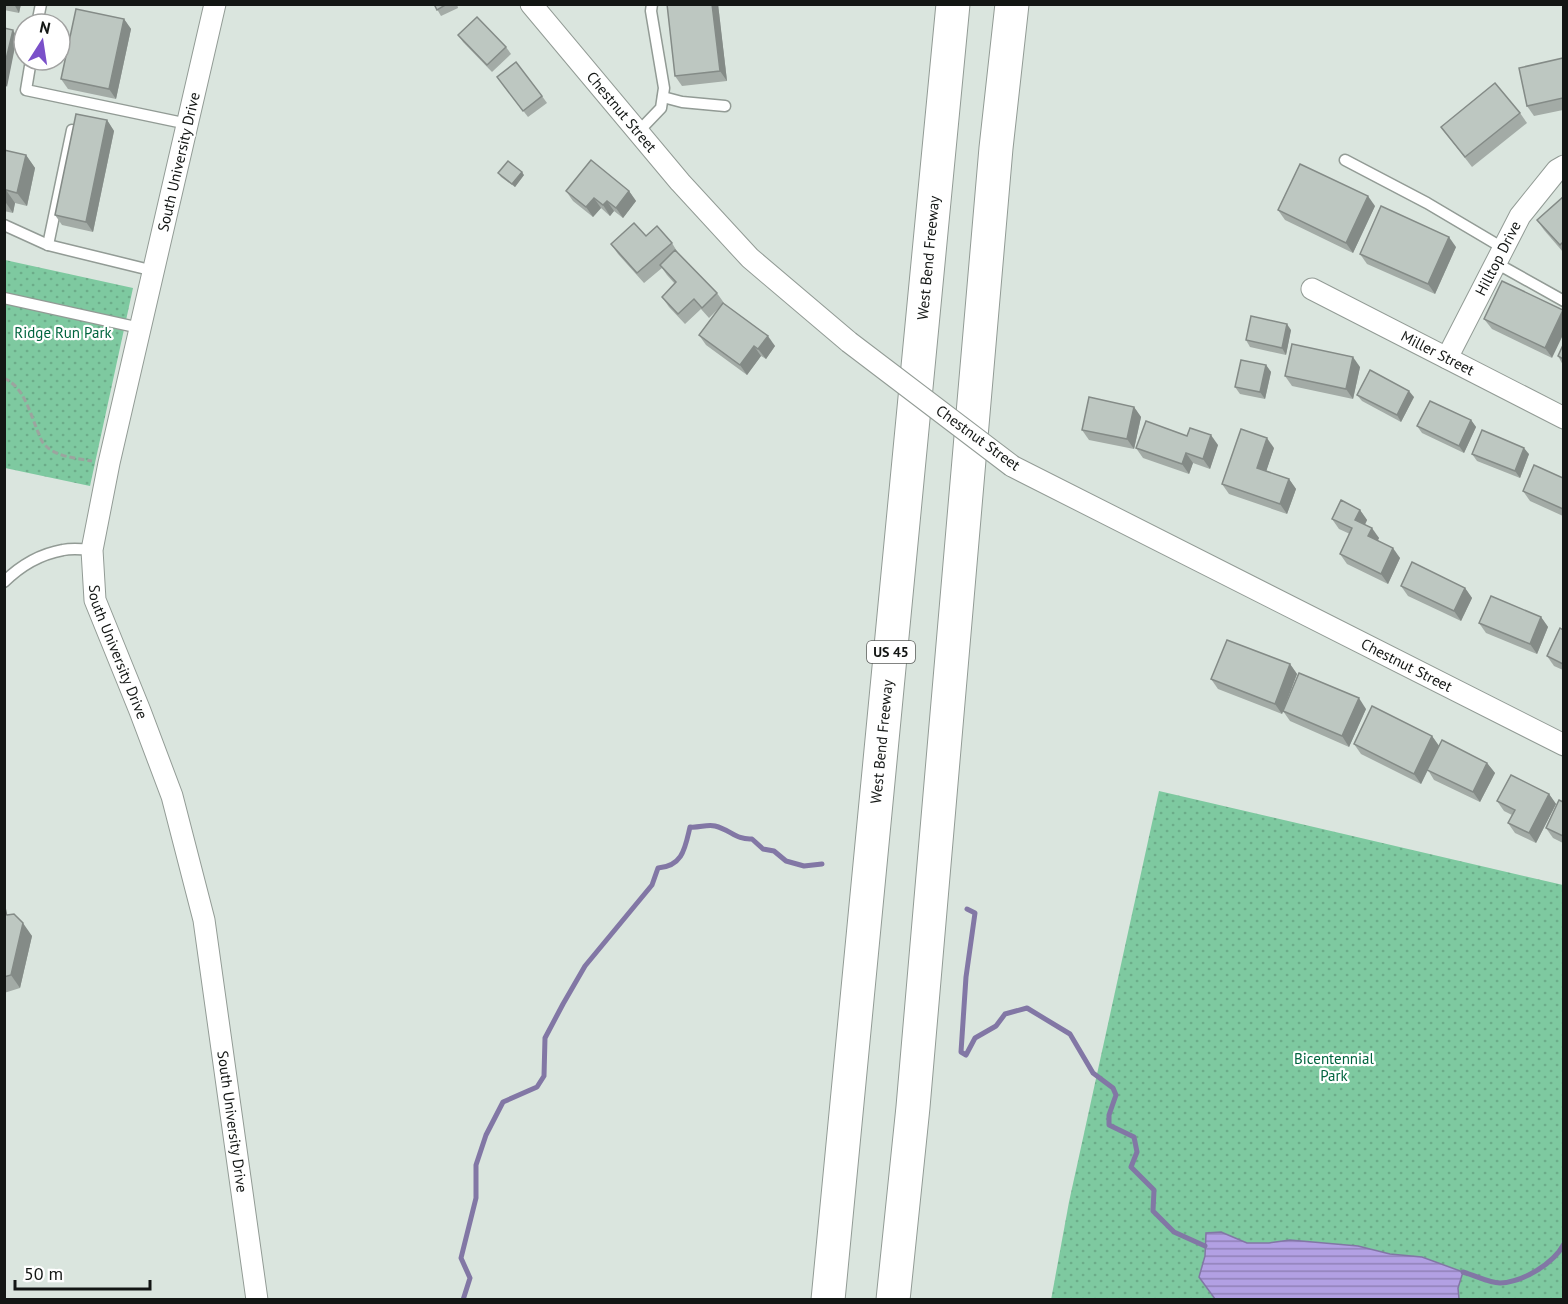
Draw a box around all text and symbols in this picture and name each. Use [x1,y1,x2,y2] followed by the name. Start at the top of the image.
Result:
[12,12,72,72] north arrow
[38,16,52,38] text: N
[583,68,661,156] street label: Chestnut Street
[153,90,204,234] street label: South University Drive
[913,195,943,321] street label: West Bend Freeway
[1471,218,1525,299] street label: Hilltop Drive
[14,323,112,342] park label: Ridge Run Park
[1398,326,1478,379] street label: Miller Street
[932,401,1024,475] street label: Chestnut Street
[85,584,152,722] street label: South University Drive
[1358,634,1455,696] street label: Chestnut Street
[867,641,915,663] road number: US 45
[866,678,897,805] street label: West Bend Freeway
[213,1049,252,1194] street label: South University Drive
[1294,1049,1375,1085] park label: Bicentennial Park
[15,1253,150,1291] scale bar
[24,1262,63,1285] text: 50 m

